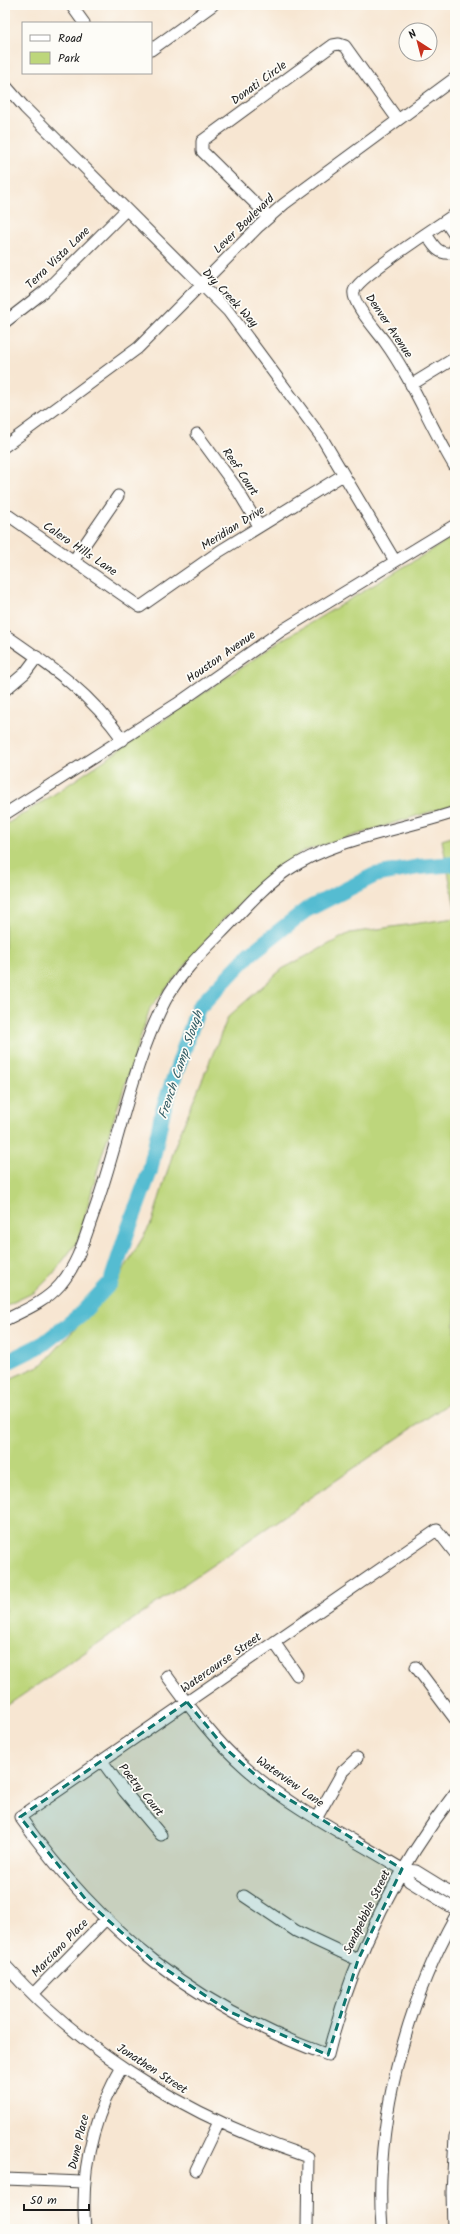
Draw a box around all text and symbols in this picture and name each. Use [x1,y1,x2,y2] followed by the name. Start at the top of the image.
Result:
[22,22,152,74] legend
[398,22,438,62] north arrow
[405,25,421,44] text: N
[58,29,83,48] text: Road
[58,49,80,68] text: Park
[227,56,291,110] street label: Donati Circle
[209,189,280,258] street label: Lever Boulevard
[21,222,95,294] street label: Terra Vista Lane
[197,264,263,332] street label: Dry Creek Way
[360,290,418,363] street label: Denver Avenue
[217,444,263,500] street label: Reef Court
[197,500,269,555] street label: Meridian Drive
[39,517,121,581] street label: Calero Hills Lane
[182,626,260,688] street label: Houston Avenue
[153,1007,210,1122] water label: French Camp Slough
[177,1628,266,1698] street label: Watercourse Street
[252,1751,328,1813] street label: Waterview Lane
[114,1759,169,1821] street label: Poetry Court
[338,1866,396,1957] street label: Sandpebble Street
[27,1914,93,1982] street label: Marciano Place
[113,2039,192,2099] street label: Jonathen Street
[63,2112,95,2171] street label: Dune Place
[24,2186,89,2212] scale bar
[30,2191,57,2210] text: 50 m

